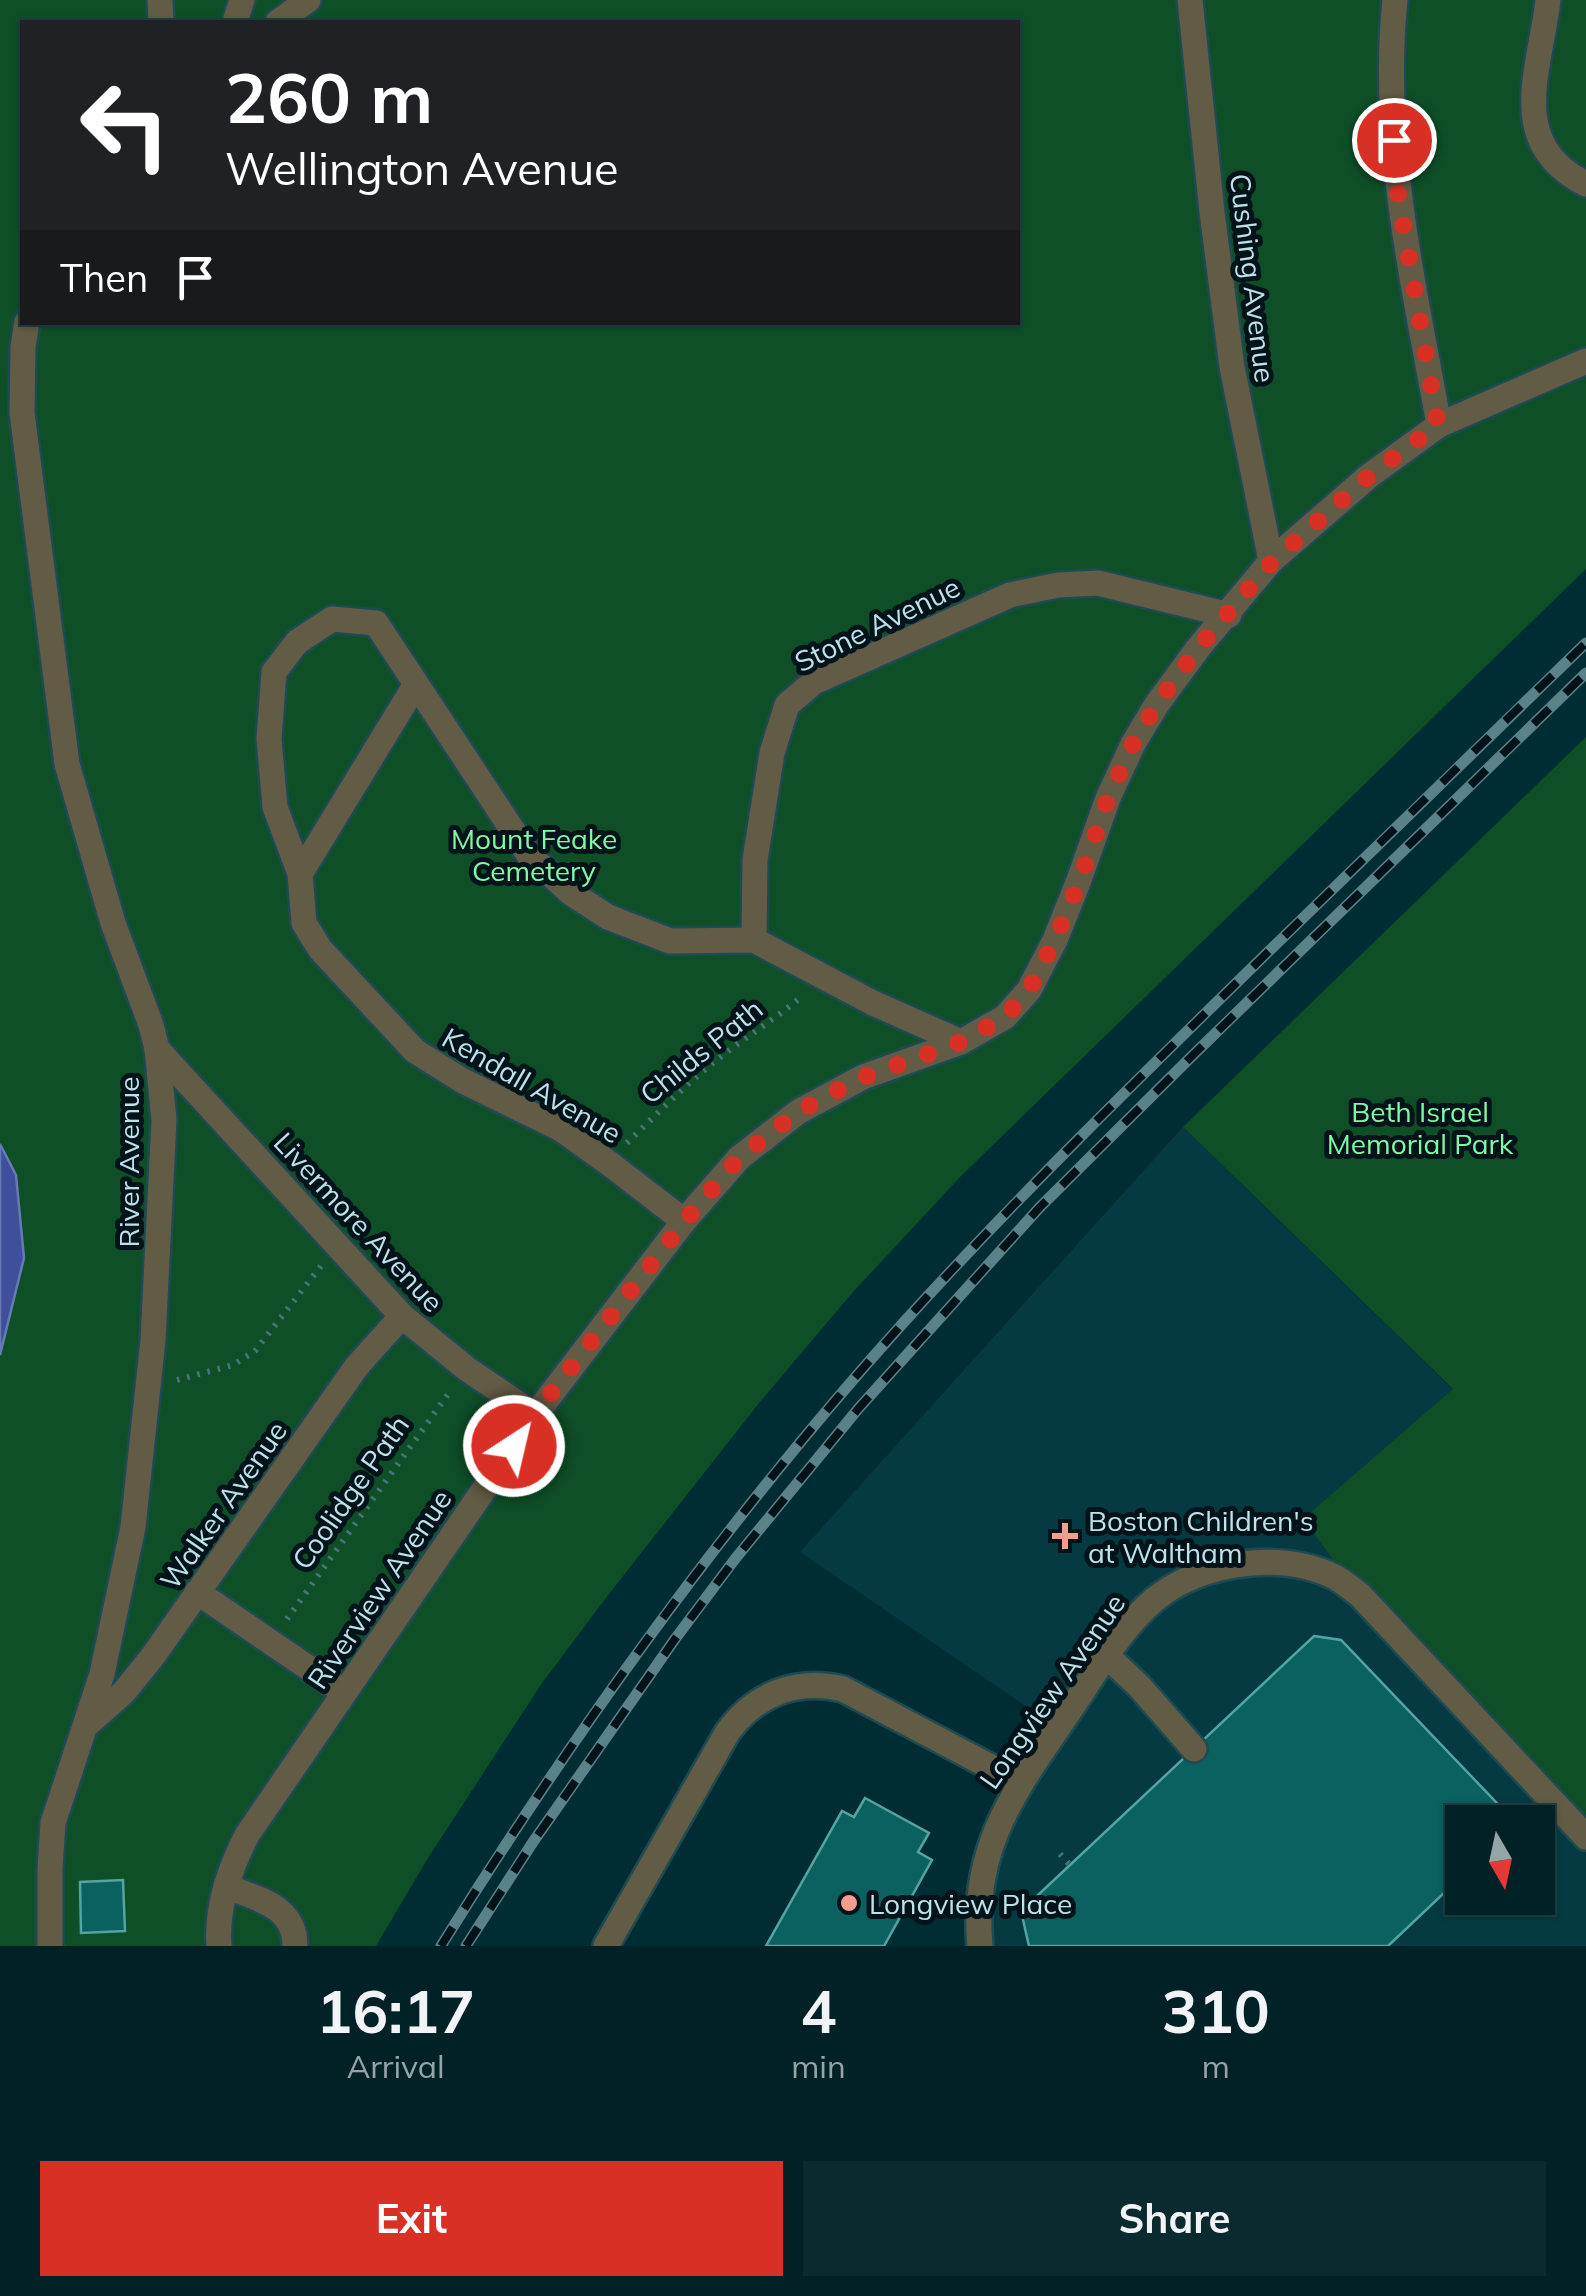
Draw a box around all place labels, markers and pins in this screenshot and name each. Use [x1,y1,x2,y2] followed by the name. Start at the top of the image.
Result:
[1352,98,1437,183] pin
[1088,1503,1314,1570] place label: Boston Children's at Waltham
[1052,1523,1078,1549] marker: Boston Children's at Waltham
[869,1886,1072,1921] place label: Longview Place
[838,1892,860,1914] marker: Longview Place

